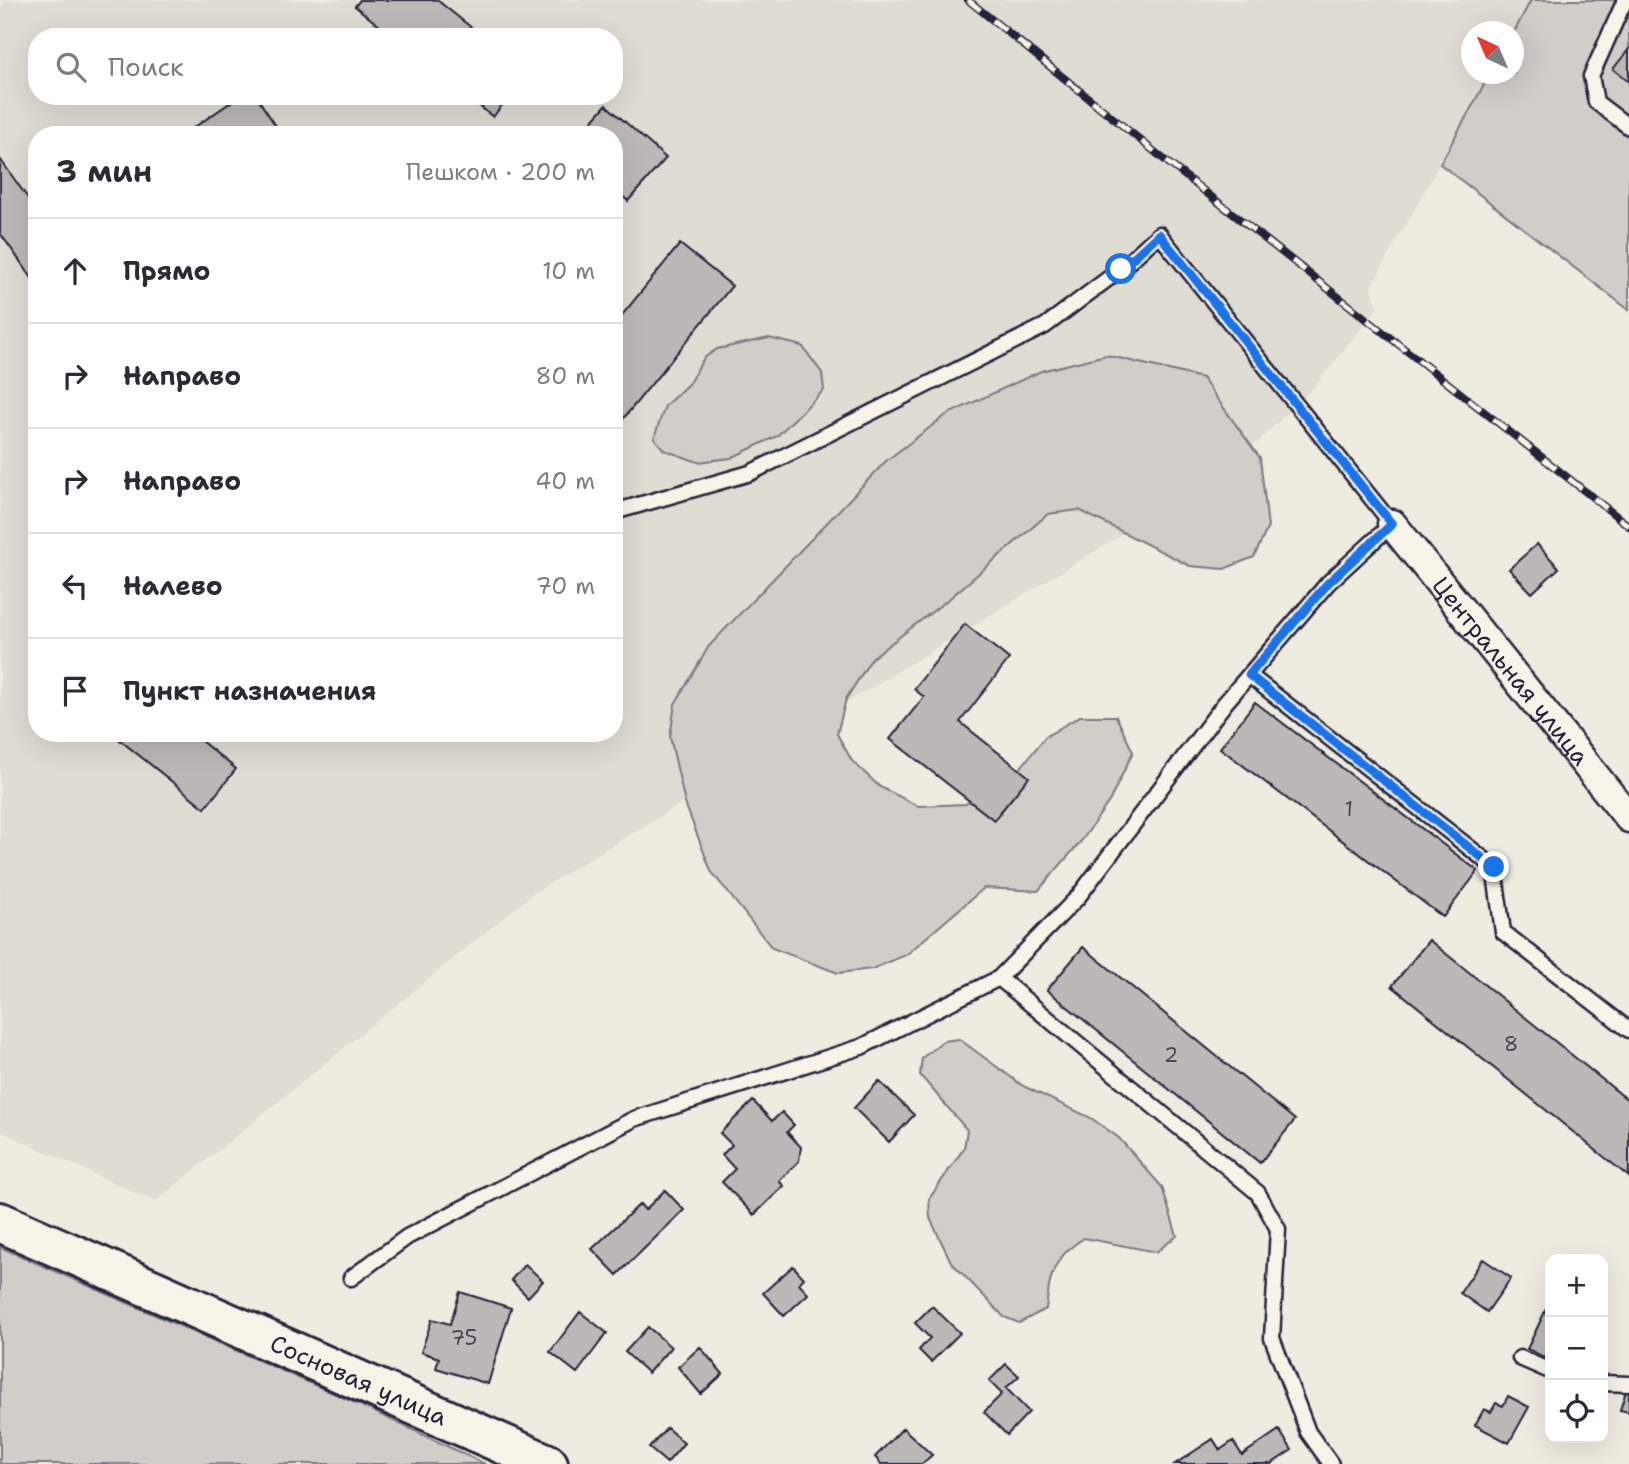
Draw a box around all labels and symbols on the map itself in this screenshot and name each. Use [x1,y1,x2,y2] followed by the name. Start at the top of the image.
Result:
[1461,21,1524,84] north arrow
[1105,253,1136,284] route start
[1425,570,1596,772] street label: Центральная улица
[1345,795,1353,823] house number: 1
[1478,851,1509,882] route end
[1504,1030,1518,1058] house number: 8
[1164,1041,1178,1069] house number: 2
[451,1324,477,1352] house number: 75
[265,1327,452,1433] street label: Сосновая улица

